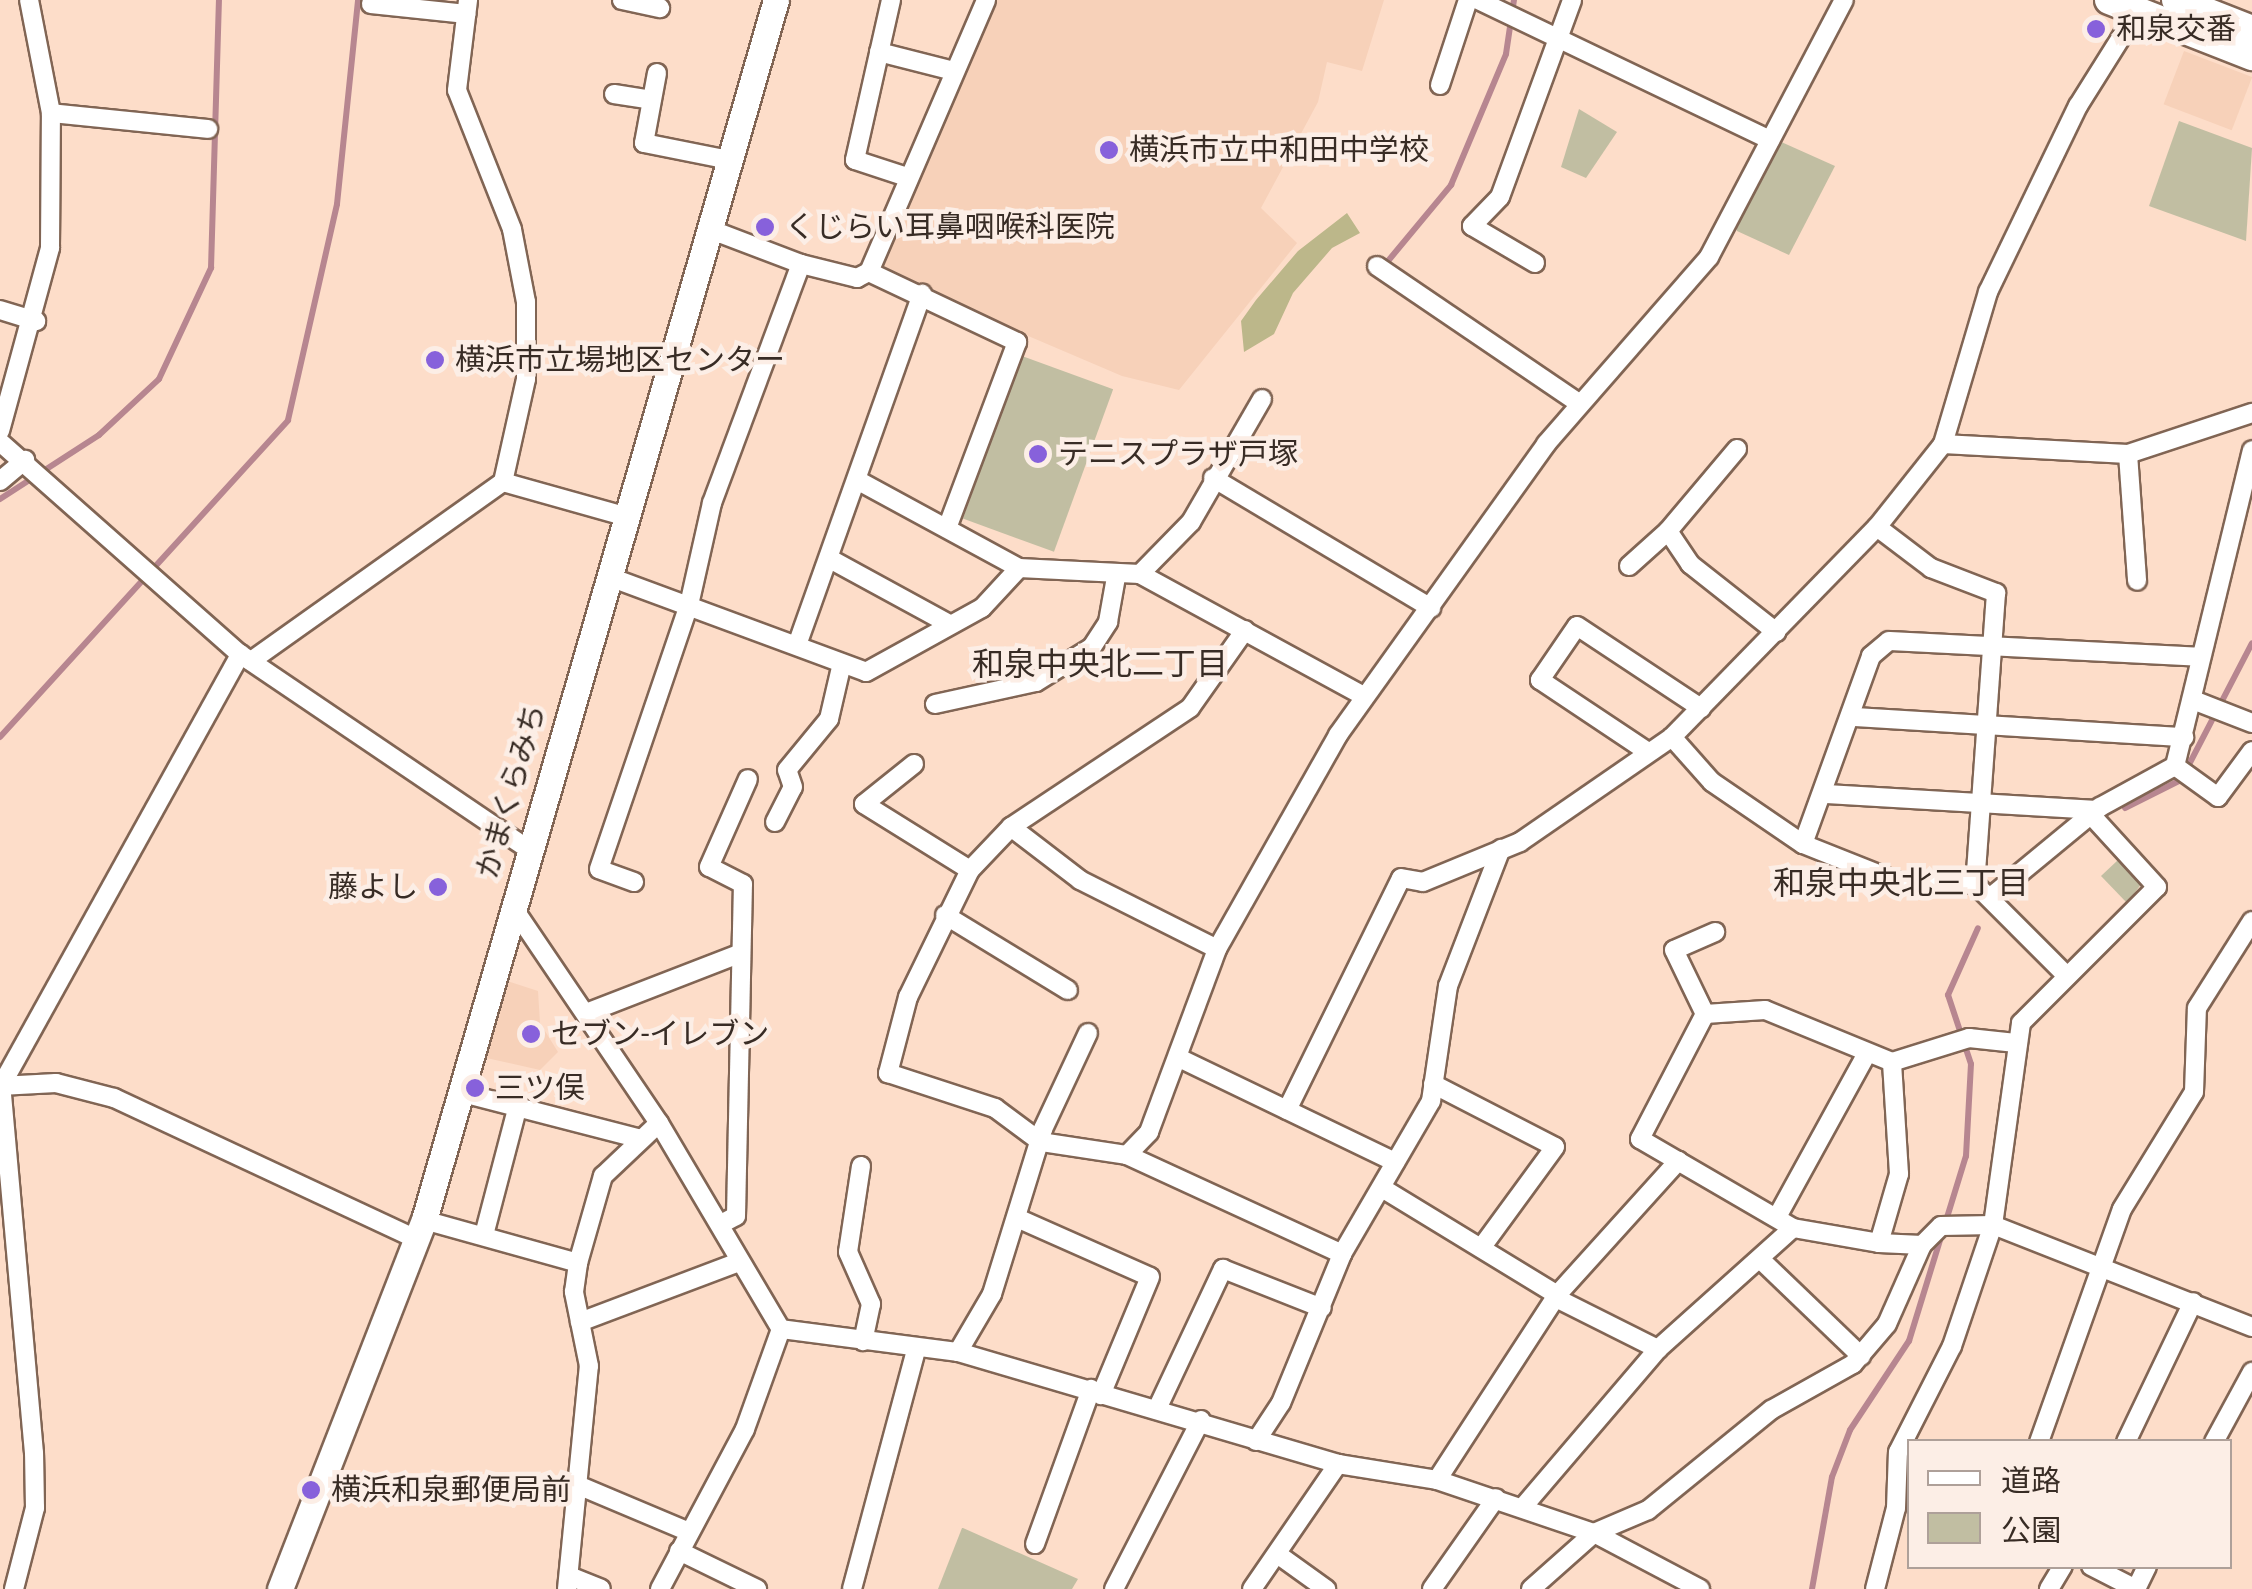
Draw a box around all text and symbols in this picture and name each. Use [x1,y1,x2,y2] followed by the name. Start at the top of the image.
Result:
[2116,11,2236,47] place label: 和泉交番
[2085,18,2107,40] marker: 和泉交番
[1129,132,1429,168] place label: 横浜市立中和田中学校
[1098,139,1120,161] marker: 横浜市立中和田中学校
[785,209,1115,245] place label: くじらい耳鼻咽喉科医院
[754,216,776,238] marker: くじらい耳鼻咽喉科医院
[455,342,785,378] place label: 横浜市立場地区センター
[424,349,446,371] marker: 横浜市立場地区センター
[1058,436,1298,472] place label: テニスプラザ戸塚
[1027,443,1049,465] marker: テニスプラザ戸塚
[972,645,1228,683] district label: 和泉中央北二丁目
[469,700,553,882] street label: かまくらみち
[1773,864,2029,902] district label: 和泉中央北三丁目
[328,869,418,905] place label: 藤よし
[427,876,449,898] marker: 藤よし
[551,1016,769,1052] place label: セブン-イレブン
[520,1023,542,1045] marker: セブン-イレブン
[495,1070,585,1106] place label: 三ツ俣
[464,1077,486,1099] marker: 三ツ俣
[1907,1439,2232,1569] legend
[2001,1463,2061,1498] text: 道路
[331,1472,571,1508] place label: 横浜和泉郵便局前
[300,1479,322,1501] marker: 横浜和泉郵便局前
[2001,1513,2061,1548] text: 公園

